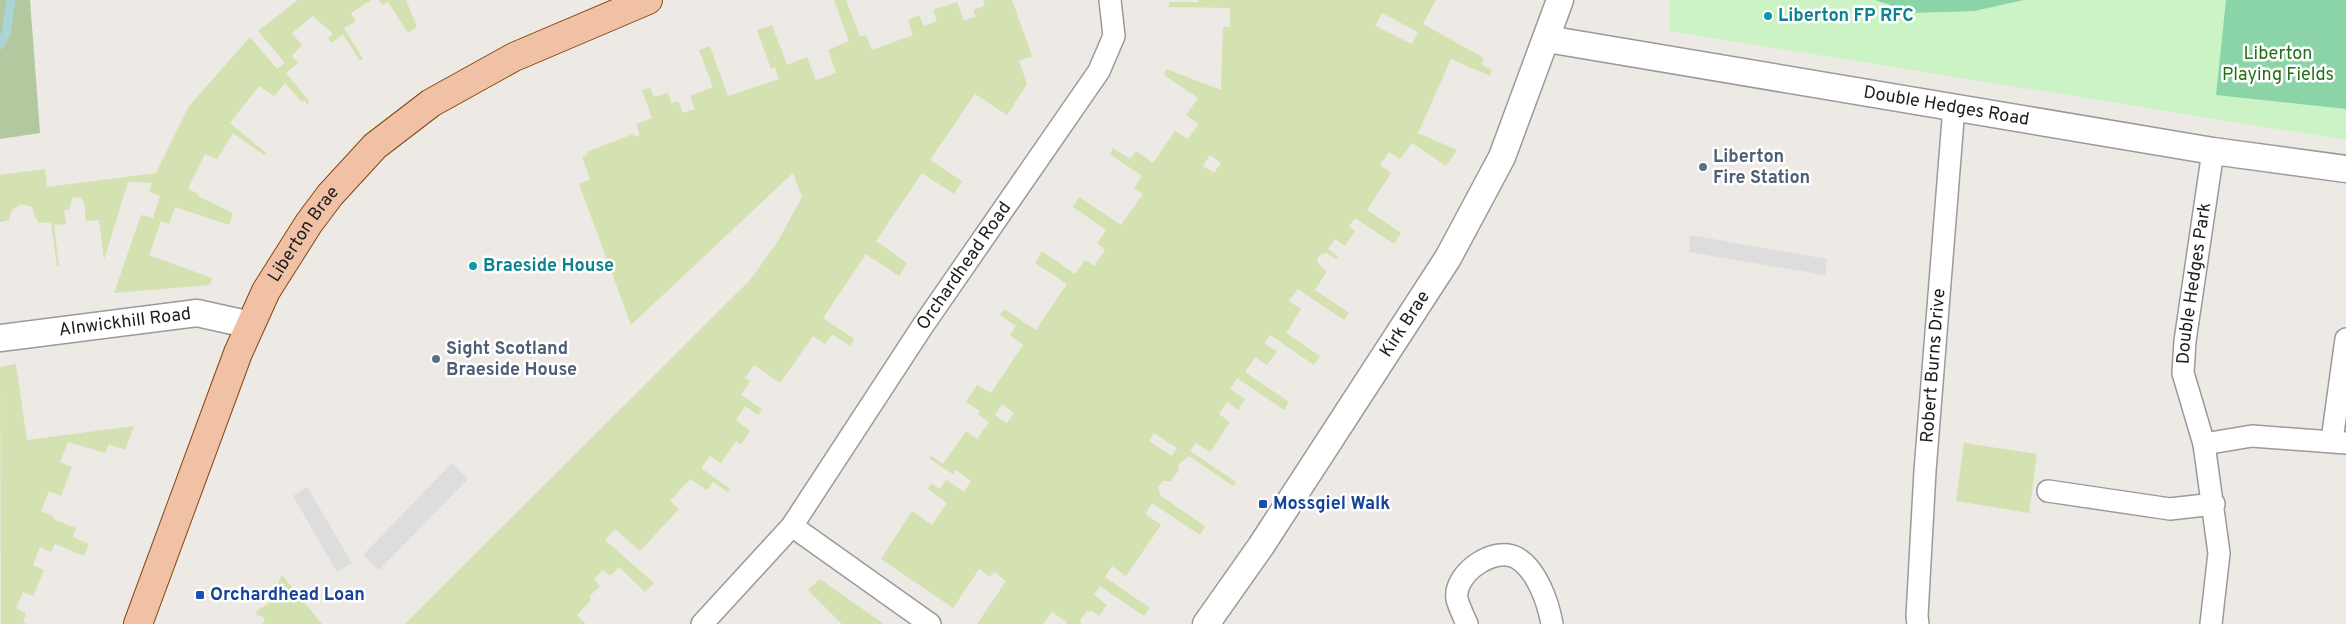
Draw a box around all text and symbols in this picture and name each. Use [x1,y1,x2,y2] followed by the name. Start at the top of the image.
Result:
[1778,5,1914,28] place label: Liberton FP RFC
[1762,10,1774,22] marker: Liberton FP RFC
[2222,43,2334,87] park label: Liberton Playing Fields
[1862,81,2031,131] street label: Double Hedges Road
[1713,146,1810,190] place label: Liberton Fire Station
[1697,161,1709,173] marker: Liberton Fire Station
[263,181,344,287] street label: Liberton Brae
[912,197,1017,335] street label: Orchardhead Road
[2172,201,2217,365] street label: Double Hedges Park
[483,255,614,278] place label: Braeside House
[467,260,479,272] marker: Braeside House
[1375,286,1435,362] street label: Kirk Brae
[1916,288,1951,444] street label: Robert Burns Drive
[58,302,192,342] street label: Alnwickhill Road
[446,338,577,382] place label: Sight Scotland Braeside House
[430,353,442,365] marker: Sight Scotland Braeside House
[1273,493,1390,516] place label: Mossgiel Walk
[1257,498,1269,510] marker: Mossgiel Walk
[210,584,365,607] place label: Orchardhead Loan
[194,589,206,601] marker: Orchardhead Loan

